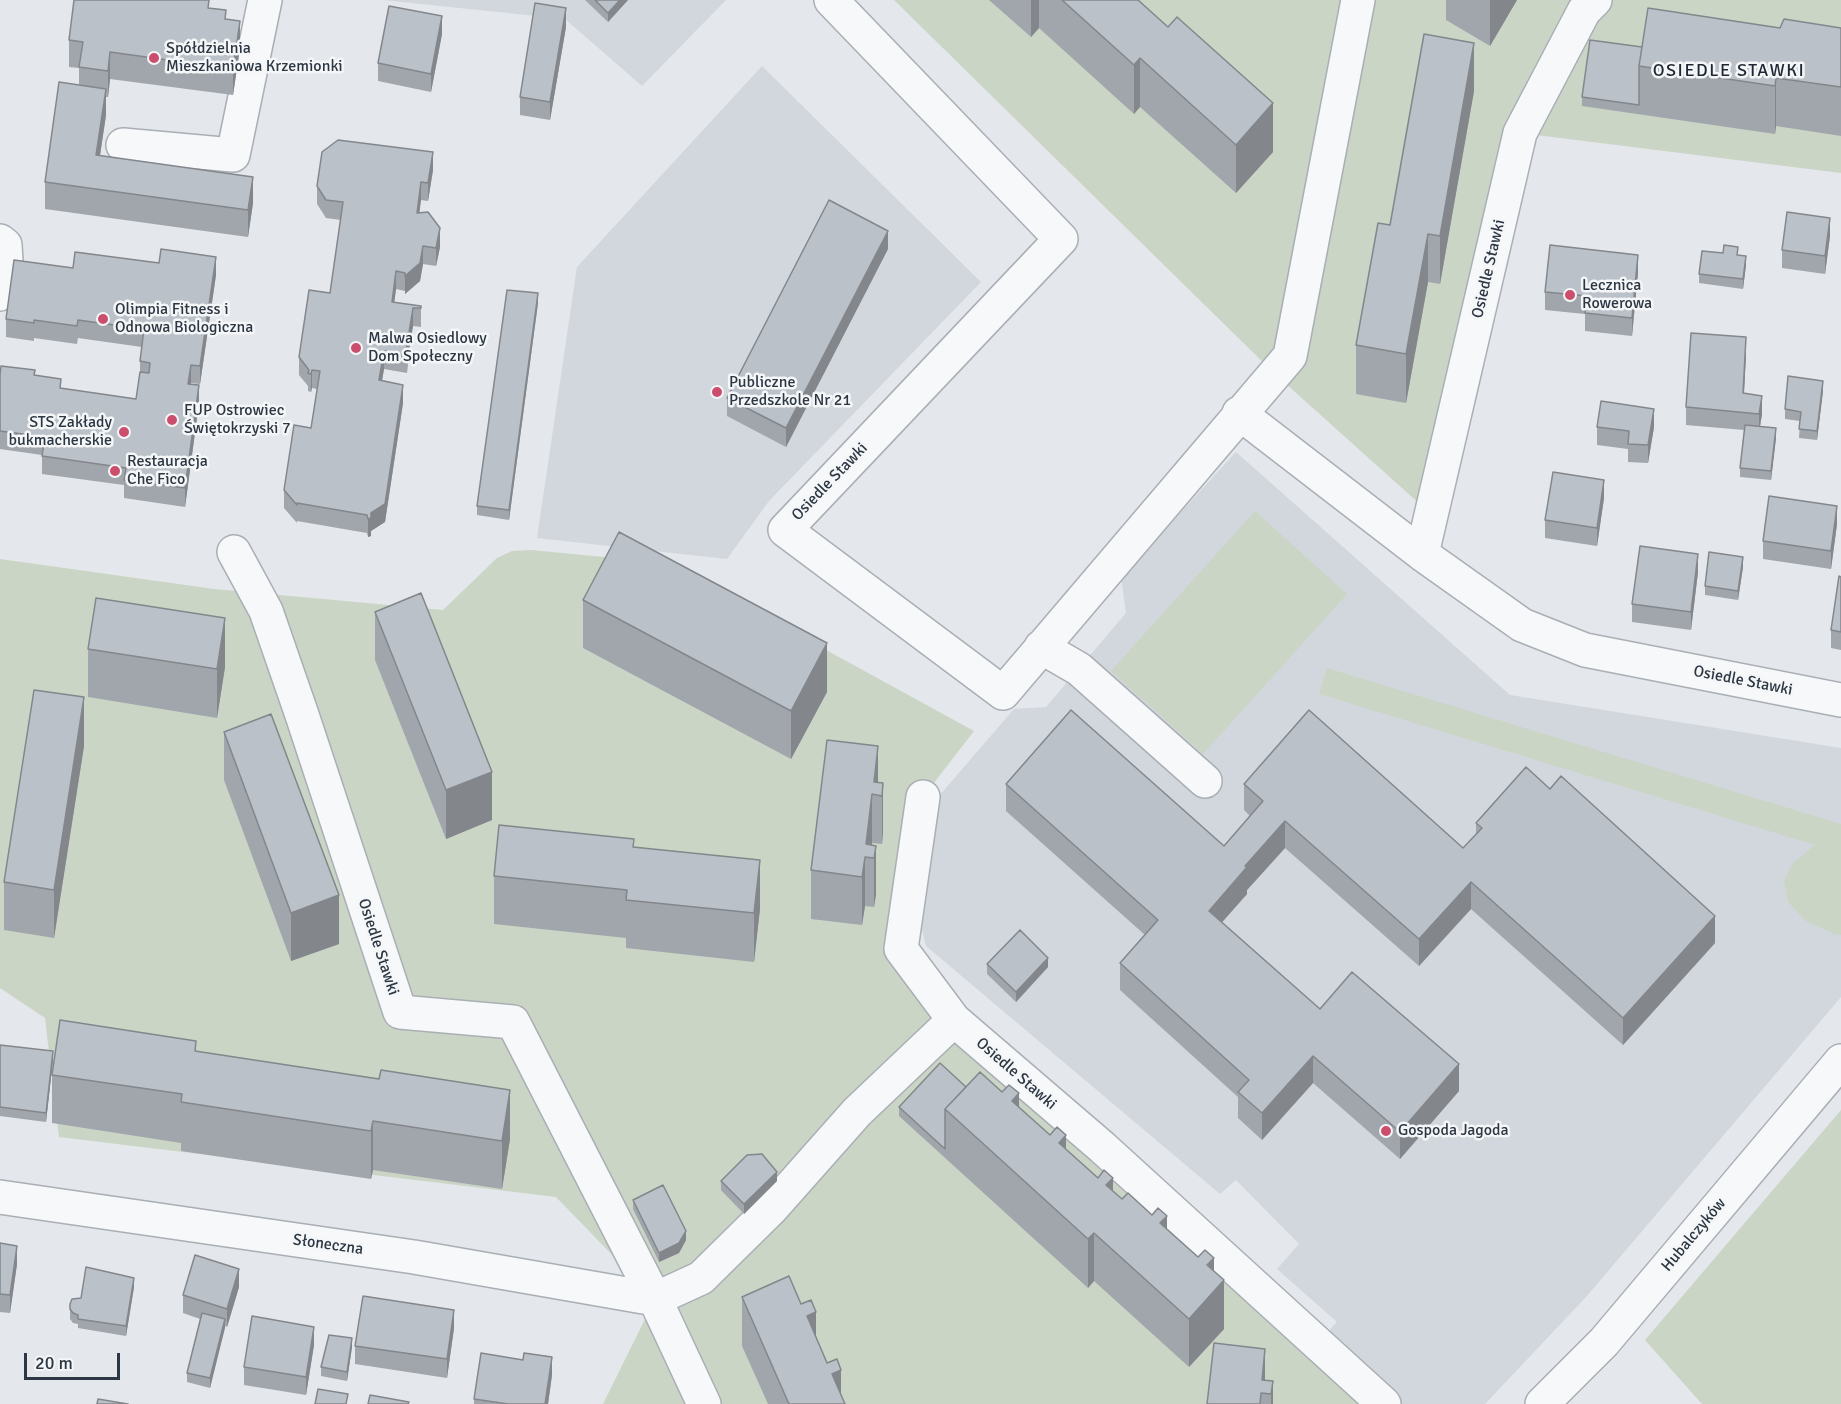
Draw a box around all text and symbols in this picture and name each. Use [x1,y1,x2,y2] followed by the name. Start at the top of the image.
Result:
[166,39,343,77] place label: Spółdzielnia Mieszkaniowa Krzemionki
[147,51,161,65] marker: Spółdzielnia Mieszkaniowa Krzemionki
[1653,60,1805,82] district label: OSIEDLE STAWKI
[1468,218,1510,320] street label: Osiedle Stawki
[1582,276,1652,314] place label: Lecznica Rowerowa
[1563,288,1577,302] marker: Lecznica Rowerowa
[115,300,253,338] place label: Olimpia Fitness i Odnowa Biologiczna
[96,312,110,326] marker: Olimpia Fitness i Odnowa Biologiczna
[368,329,487,367] place label: Malwa Osiedlowy Dom Społeczny
[349,341,363,355] marker: Malwa Osiedlowy Dom Społeczny
[729,373,851,411] place label: Publiczne Przedszkole Nr 21
[710,385,724,399] marker: Publiczne Przedszkole Nr 21
[184,401,291,439] place label: FUP Ostrowiec Świętokrzyski 7
[9,413,112,451] place label: STS Zakłady bukmacherskie
[165,413,179,427] marker: FUP Ostrowiec Świętokrzyski 7
[117,425,131,439] marker: STS Zakłady bukmacherskie
[788,439,872,525] street label: Osiedle Stawki
[127,452,208,490] place label: Restauracja Che Fico
[108,464,122,478] marker: Restauracja Che Fico
[1692,662,1794,700] street label: Osiedle Stawki
[353,896,403,998] street label: Osiedle Stawki
[972,1034,1060,1114] street label: Osiedle Stawki
[1398,1121,1509,1141] place label: Gospoda Jagoda
[1379,1124,1393,1138] marker: Gospoda Jagoda
[1658,1194,1730,1276] street label: Hubalczyków
[292,1231,364,1259] street label: Słoneczna
[27,1341,123,1379] scale bar
[35,1352,73,1374] text: 20 m

